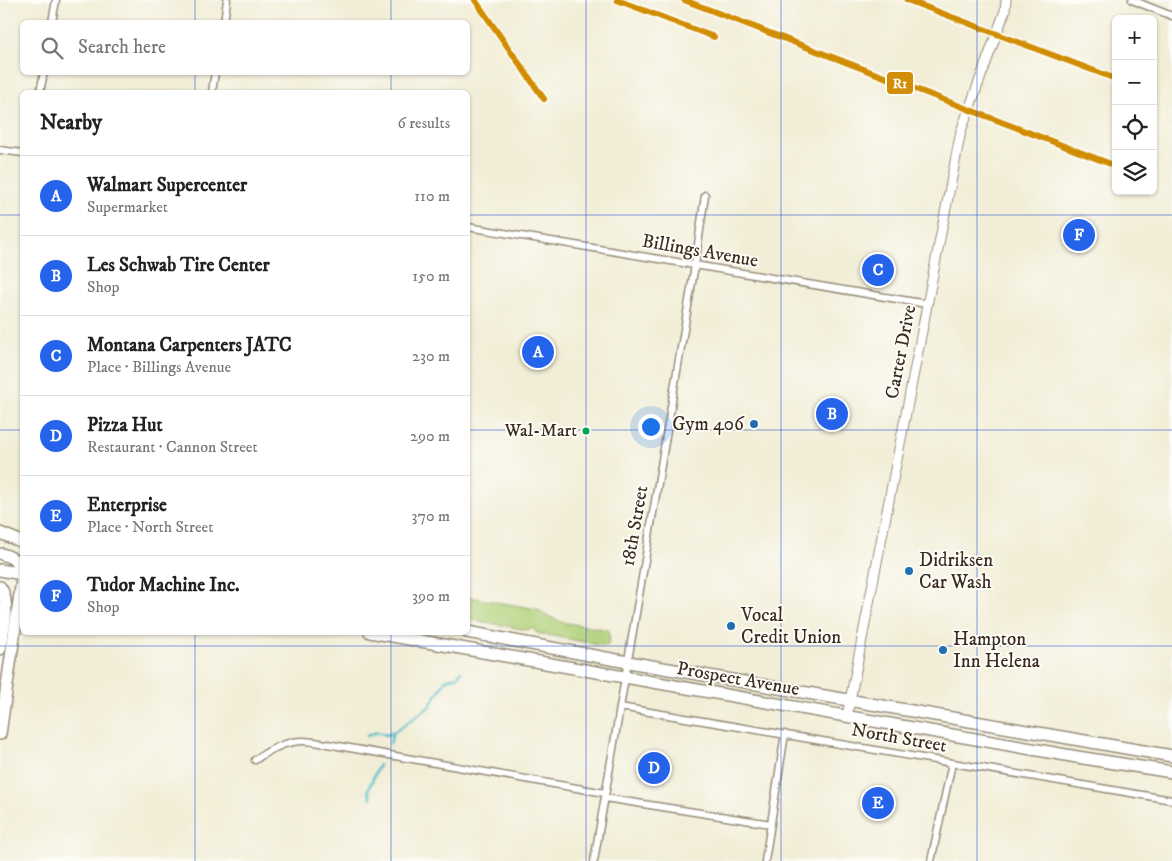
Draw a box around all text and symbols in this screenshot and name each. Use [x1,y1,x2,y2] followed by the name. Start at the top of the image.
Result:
[1112,15,1157,195] map controls
[1112,15,1157,60] button: +
[20,20,470,75] search box
[38,34,66,62] icon: search
[78,36,166,59] text: Search here
[1112,60,1157,105] button: −
[886,71,914,95] line badge: R1
[893,75,907,93] text: R1
[1112,105,1157,150] button: locate
[40,110,102,136] text: Nearby
[397,113,450,133] text: 6 results
[1112,150,1157,195] button: layers
[87,174,247,197] text: Walmart Supercenter
[51,186,61,206] text: A
[414,186,450,206] text: 110 m
[87,197,168,217] text: Supermarket
[1063,216,1095,254] pin: F
[640,229,760,273] street label: Billings Avenue
[862,251,894,289] pin: C
[87,254,270,277] text: Les Schwab Tire Center
[51,266,61,286] text: B
[412,266,450,286] text: 150 m
[87,277,120,297] text: Shop
[881,303,921,401] street label: Carter Drive
[522,333,554,371] pin: A
[87,334,292,357] text: Montana Carpenters JATC
[51,346,61,366] text: C
[412,346,450,366] text: 230 m
[87,357,231,377] text: Place · Billings Avenue
[816,395,848,433] pin: B
[672,413,745,436] place label: Gym 406
[87,414,162,437] text: Pizza Hut
[638,414,664,440] your location
[748,418,760,430] marker: Gym 406
[504,420,577,442] place label: Wal-Mart
[50,426,62,446] text: D
[410,426,450,446] text: 290 m
[581,426,591,436] marker: Wal-Mart
[87,437,258,457] text: Restaurant · Cannon Street
[617,484,653,568] street label: 18th Street
[87,494,167,517] text: Enterprise
[50,506,62,526] text: E
[412,506,450,526] text: 370 m
[87,517,213,537] text: Place · North Street
[919,549,993,594] place label: Didriksen Car Wash
[903,565,915,577] marker: Didriksen Car Wash
[87,574,240,597] text: Tudor Machine Inc.
[51,586,61,606] text: F
[412,586,450,606] text: 390 m
[87,597,120,617] text: Shop
[740,604,841,649] place label: Vocal Credit Union
[725,620,737,632] marker: Vocal Credit Union
[953,628,1040,673] place label: Hampton Inn Helena
[937,644,949,656] marker: Hampton Inn Helena
[675,657,801,701] street label: Prospect Avenue
[849,718,949,758] street label: North Street
[638,749,670,787] pin: D
[862,784,894,822] pin: E

